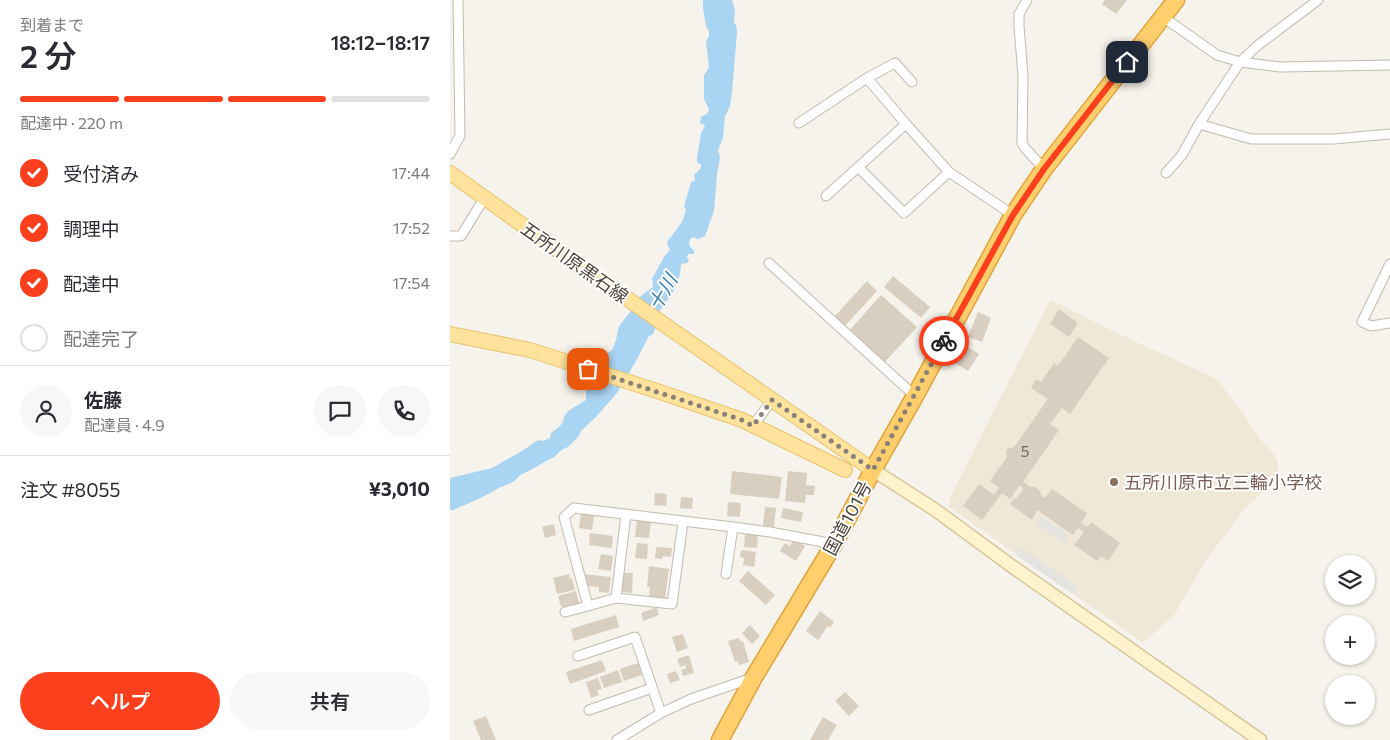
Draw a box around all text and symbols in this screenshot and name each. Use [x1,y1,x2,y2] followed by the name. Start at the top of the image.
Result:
[20,15,84,34] text: 到着まで
[331,31,430,54] text: 18:12–18:17
[20,35,76,75] text: 2 分
[1106,41,1148,83] pin
[1113,48,1141,76] icon: home
[20,113,123,132] text: 配達中 · 220 m
[20,159,48,187] icon: check
[63,162,139,185] text: 受付済み
[392,163,430,182] text: 17:44
[20,214,48,242] icon: check
[63,217,120,240] text: 調理中
[517,217,633,307] street label: 五所川原黒石線
[393,218,430,237] text: 17:52
[643,268,682,314] water label: 十川
[20,269,48,297] icon: check
[63,272,120,295] text: 配達中
[392,273,430,292] text: 17:54
[919,316,969,366] courier
[63,327,139,350] text: 配達完了
[930,327,958,355] icon: bike
[567,348,609,390] pin
[574,355,602,383] icon: bag
[20,385,72,437] button: person
[314,385,366,437] button: chat
[378,385,430,437] button: phone
[84,388,122,411] text: 佐藤
[84,415,165,434] text: 配達員 · 4.9
[1021,442,1029,460] house number: 5
[1124,471,1322,493] place label: 五所川原市立三輪小学校
[1108,476,1120,488] marker: 五所川原市立三輪小学校
[369,477,430,500] text: ¥3,010
[818,477,876,559] street label: 国道101号
[20,478,120,501] text: 注文 #8055
[1325,555,1375,725] map controls
[1325,555,1375,605] button: layers
[1325,615,1375,665] button: +
[20,672,220,730] button: ヘルプ
[230,672,430,730] button: 共有
[1325,675,1375,725] button: −

